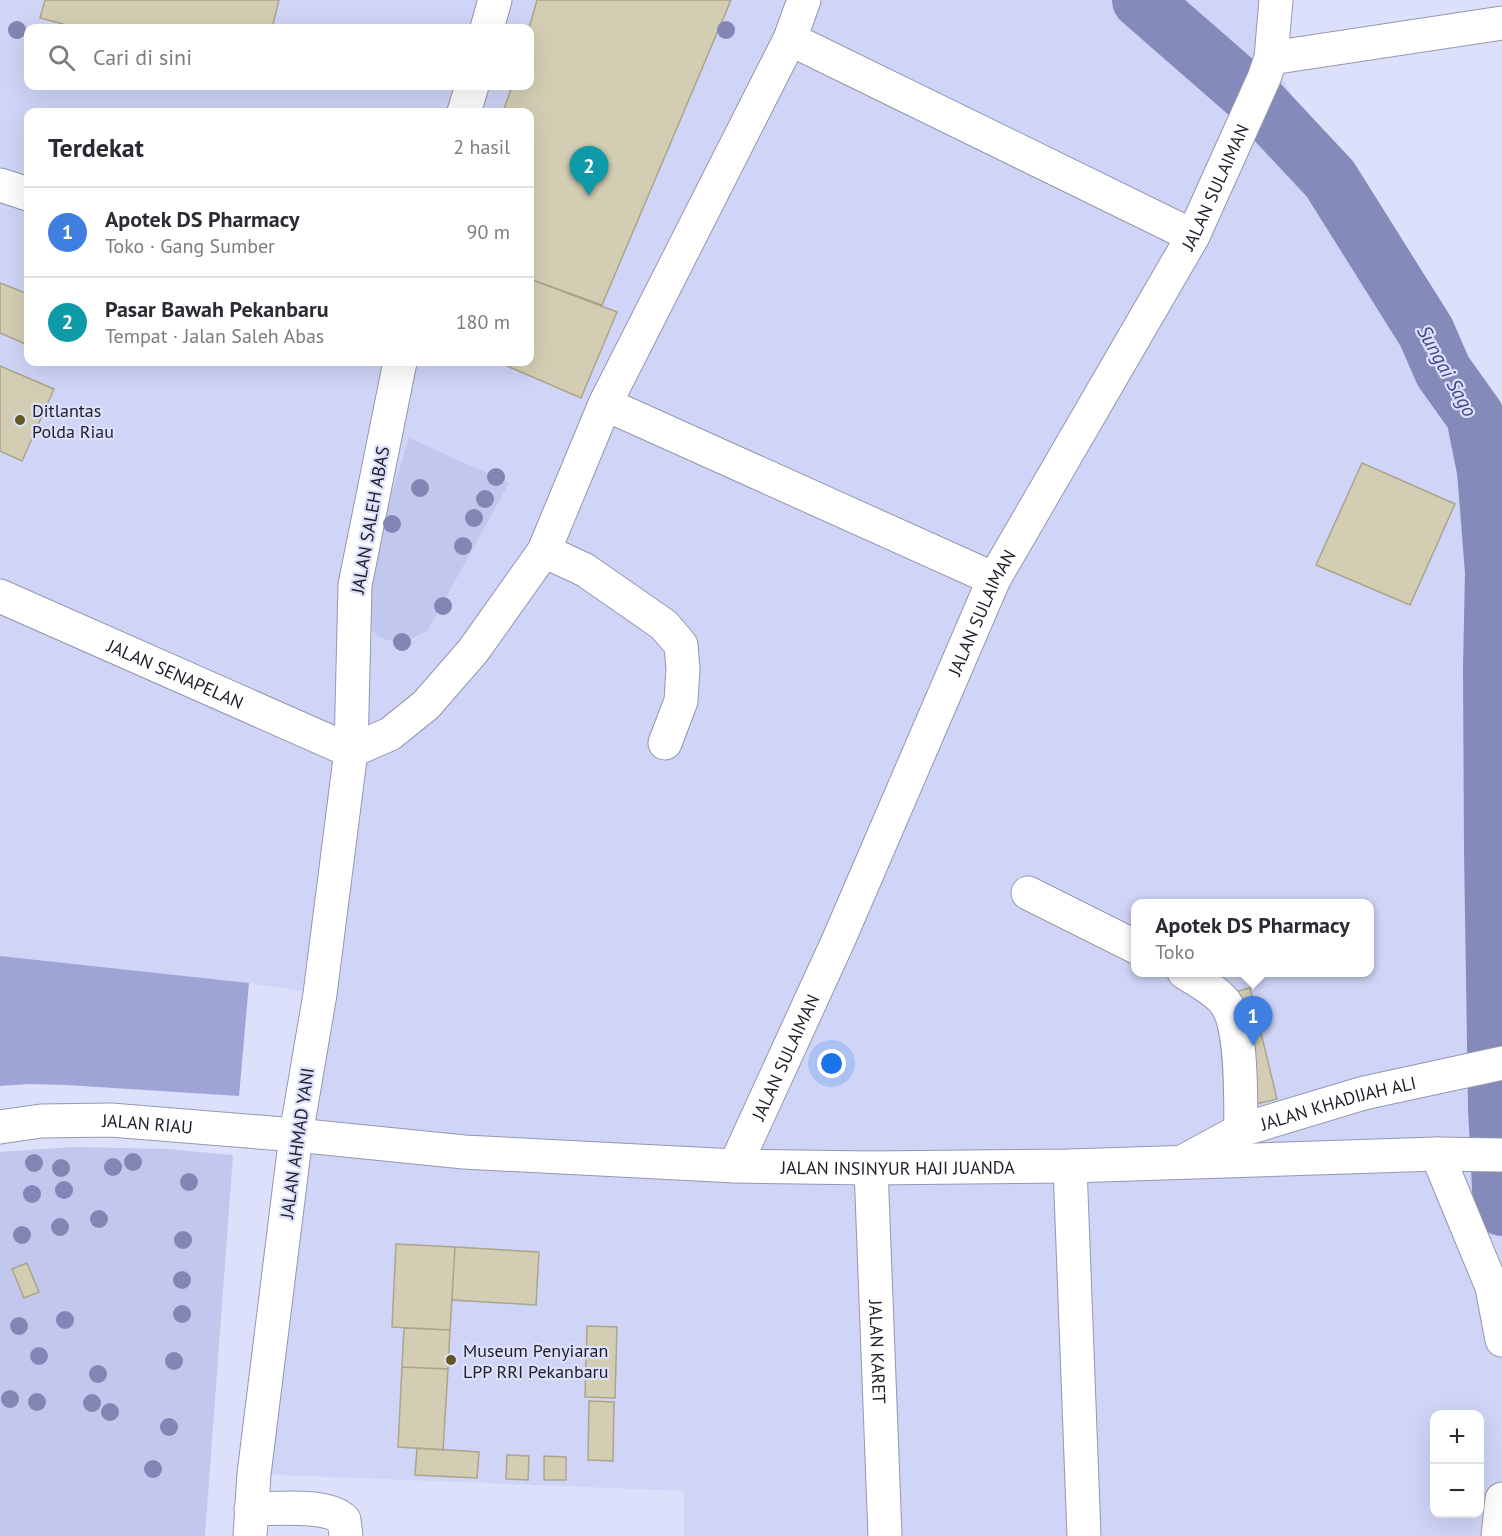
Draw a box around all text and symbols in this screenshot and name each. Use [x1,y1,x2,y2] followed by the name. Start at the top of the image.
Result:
[24,24,534,90] search box
[45,41,78,74] icon: search
[93,43,192,71] text: Cari di sini
[1175,120,1253,255] street label: JALAN SULAIMAN
[48,131,144,164] text: Terdekat
[453,134,510,160] text: 2 hasil
[570,146,608,196] pin: 2
[105,205,299,233] text: Apotek DS Pharmacy
[62,219,73,245] text: 1
[467,219,510,245] text: 90 m
[105,233,275,259] text: Toko · Gang Sumber
[105,295,329,323] text: Pasar Bawah Pekanbaru
[62,309,73,335] text: 2
[456,309,510,335] text: 180 m
[1411,321,1483,422] water label: Sungai Sago
[105,323,324,349] text: Tempat · Jalan Saleh Abas
[32,399,114,443] place label: Ditlantas Polda Riau
[13,413,27,427] marker: Ditlantas Polda Riau
[346,445,394,596] street label: JALAN SALEH ABAS
[942,545,1020,680] street label: JALAN SULAIMAN
[103,633,247,714] street label: JALAN SENAPELAN
[1131,899,1374,977] popup
[1155,911,1350,939] text: Apotek DS Pharmacy
[1155,939,1195,965] text: Toko
[746,990,824,1124] street label: JALAN SULAIMAN
[1234,996,1272,1046] pin: 1
[817,1049,846,1078] your location
[275,1066,319,1221] street label: JALAN AHMAD YANI
[1257,1071,1418,1135] street label: JALAN KHADIJAH ALI
[101,1108,194,1138] street label: JALAN RIAU
[780,1155,1015,1180] street label: JALAN INSINYUR HAJI JUANDA
[864,1298,891,1404] street label: JALAN KARET
[463,1339,608,1383] place label: Museum Penyiaran LPP RRI Pekanbaru
[444,1353,458,1367] marker: Museum Penyiaran LPP RRI Pekanbaru
[1430,1410,1484,1518] map controls
[1430,1410,1484,1464] button: +
[1430,1464,1484,1518] button: −

